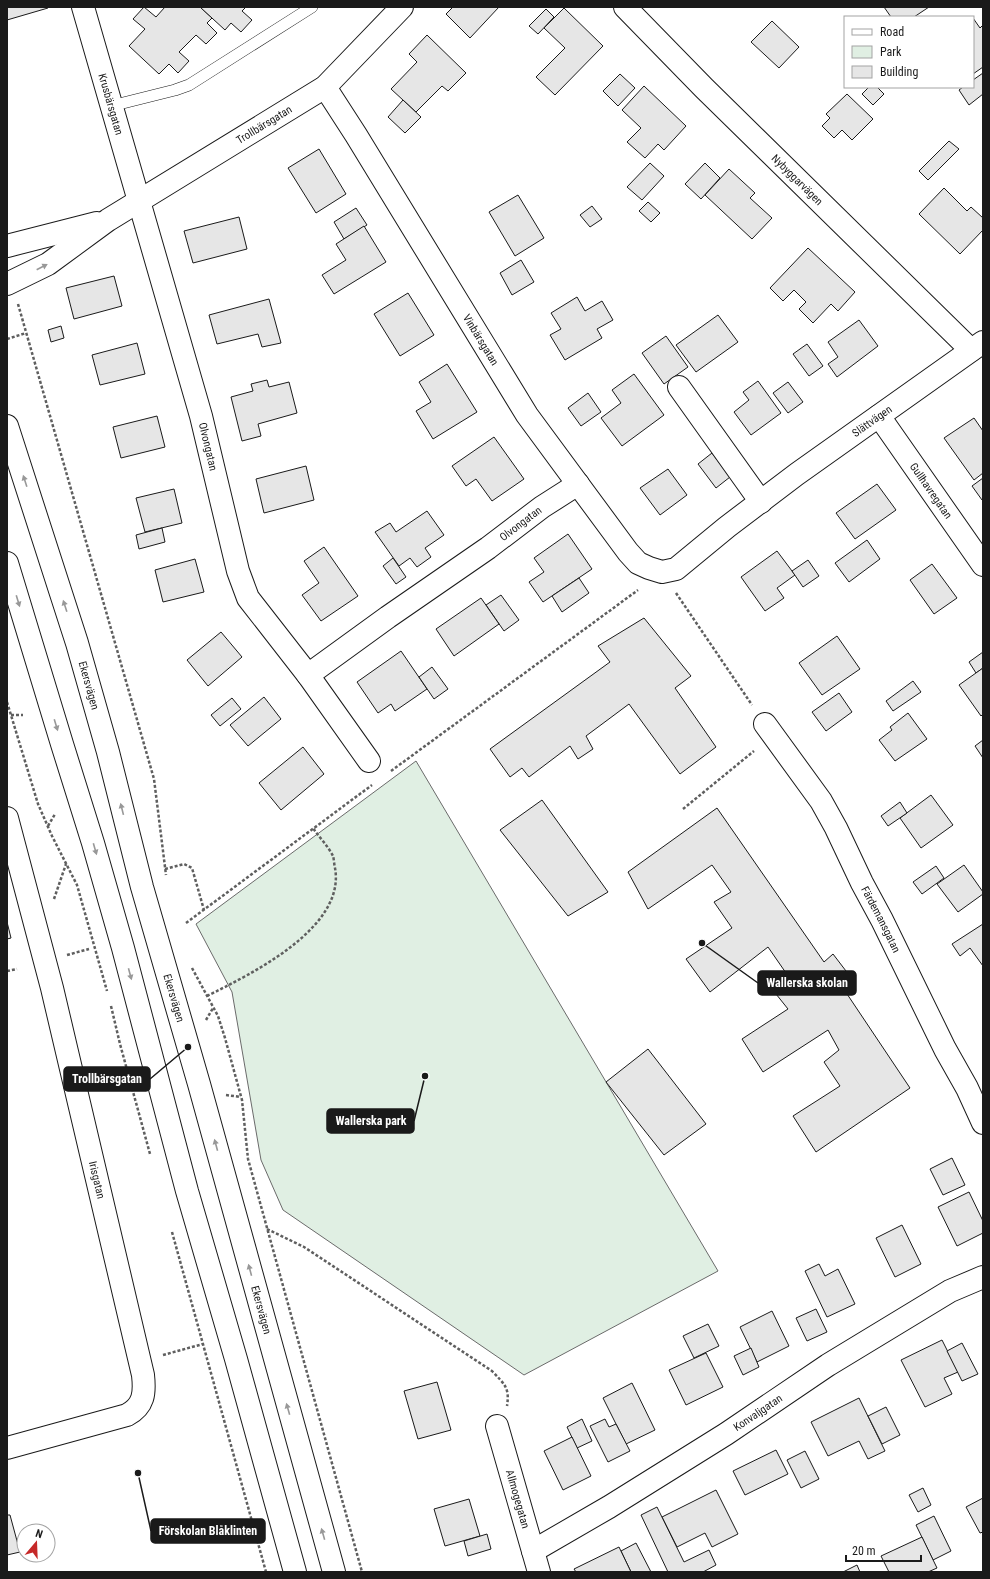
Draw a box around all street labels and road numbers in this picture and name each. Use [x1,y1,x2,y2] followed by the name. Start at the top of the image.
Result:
[96,72,126,136] street label: Krusbärsgatan
[234,102,294,146] street label: Trollbärsgatan
[769,152,826,208] street label: Nybyggarvägen
[460,312,502,368] street label: Vinbärsgatan
[849,402,894,439] street label: Slättvägen
[196,421,220,472] street label: Olvongatan
[907,460,955,521] street label: Gullhavregatan
[497,503,544,543] street label: Olvongatan
[76,660,102,711] street label: Ekersvägen
[859,884,903,955] street label: Färdemansgatan
[161,972,187,1024] street label: Ekersvägen
[86,1160,108,1200] street label: Irisgatan
[249,1284,274,1336] street label: Ekersvägen
[731,1391,785,1434] street label: Konvaljgatan
[503,1468,533,1530] street label: Allmogegatan

